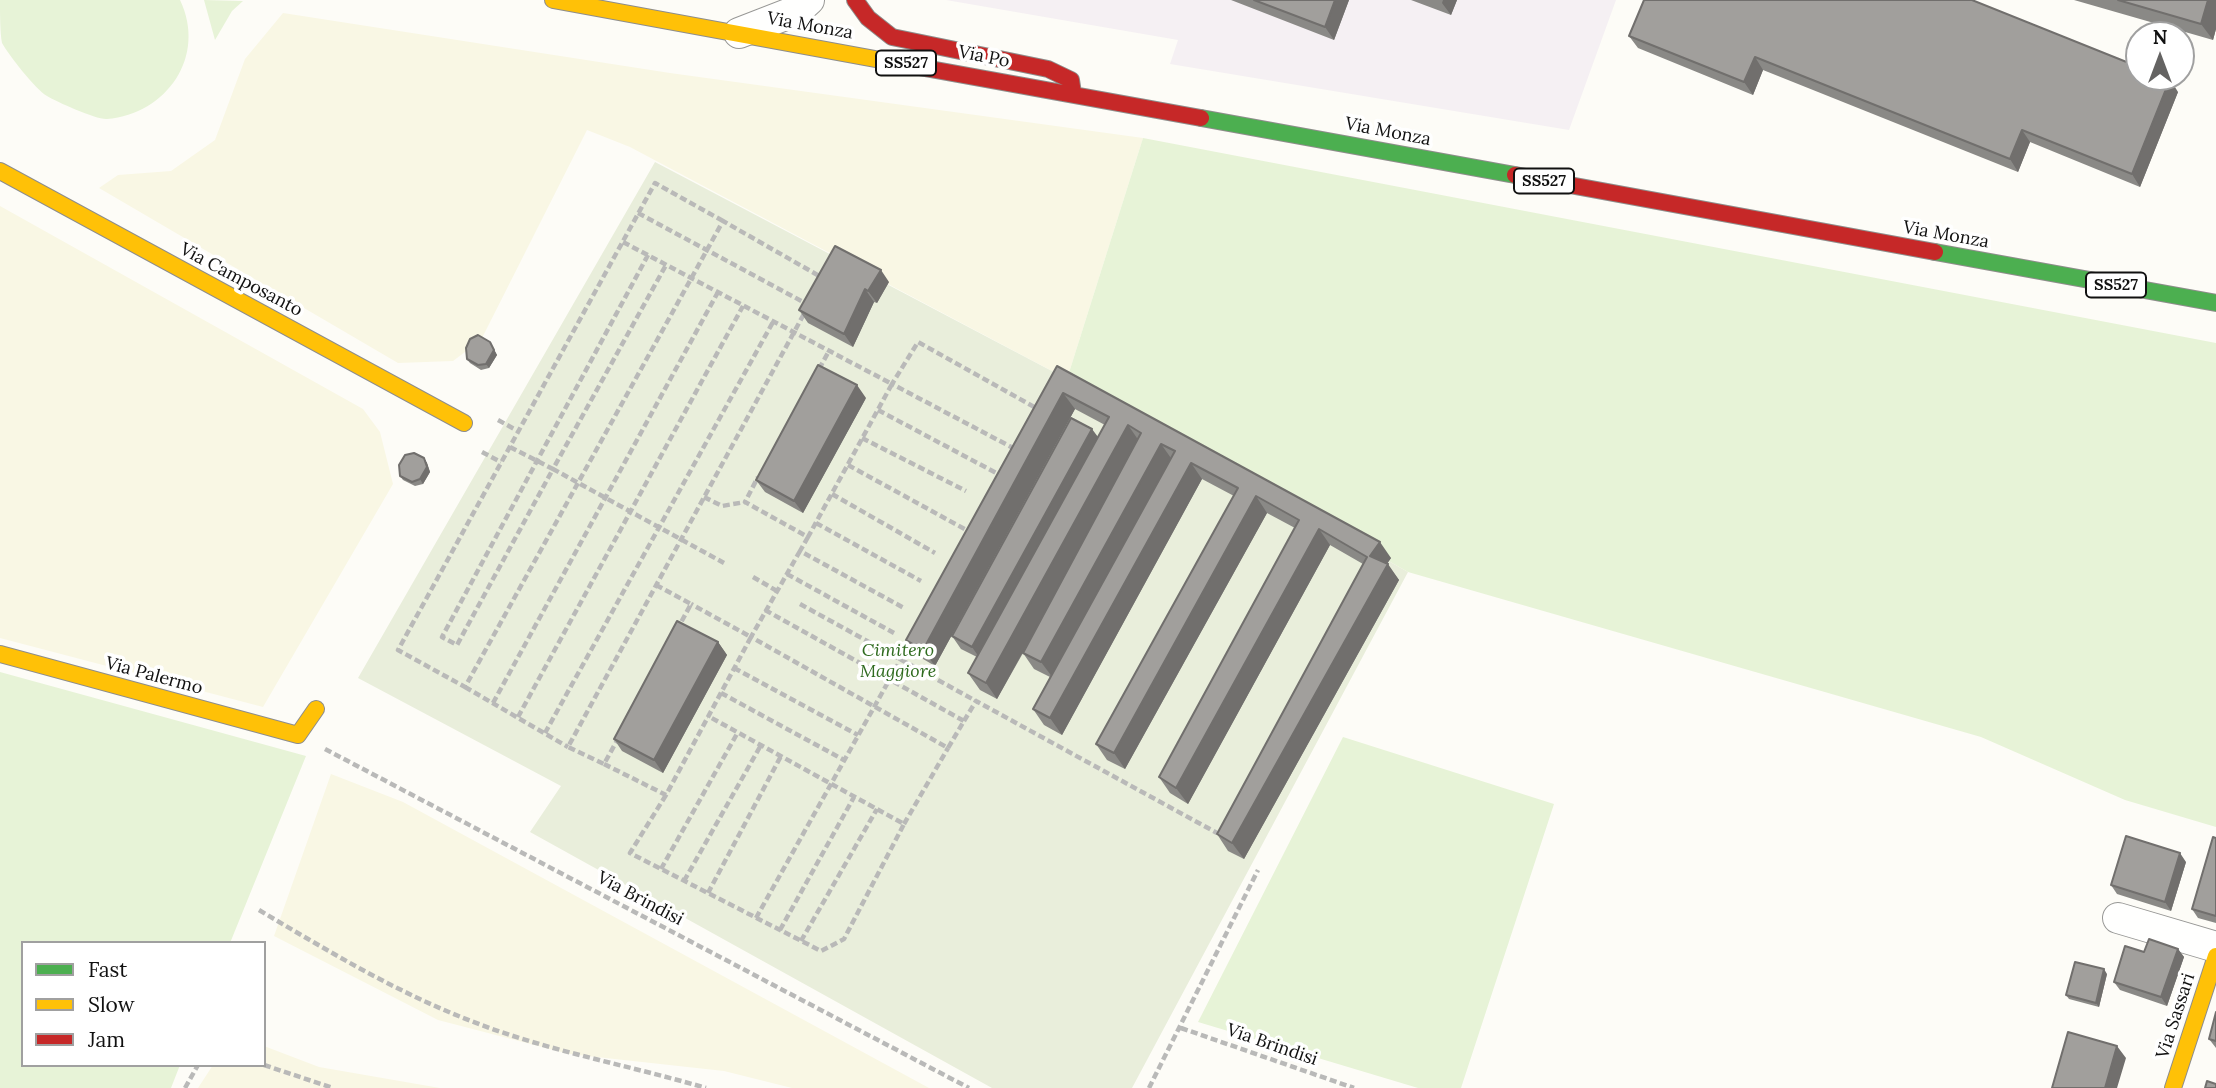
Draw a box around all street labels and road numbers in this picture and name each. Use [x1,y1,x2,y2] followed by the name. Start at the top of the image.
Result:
[765,8,855,44] street label: Via Monza
[957,41,1011,73] street label: Via Po
[876,50,936,76] road number: SS527
[1343,113,1433,151] street label: Via Monza
[1514,168,1574,194] road number: SS527
[1901,217,1991,253] street label: Via Monza
[176,239,306,321] street label: Via Camposanto
[2086,272,2146,298] road number: SS527
[103,653,205,699] street label: Via Palermo
[593,867,687,931] street label: Via Brindisi
[2152,970,2200,1062] street label: Via Sassari
[1224,1019,1320,1071] street label: Via Brindisi

